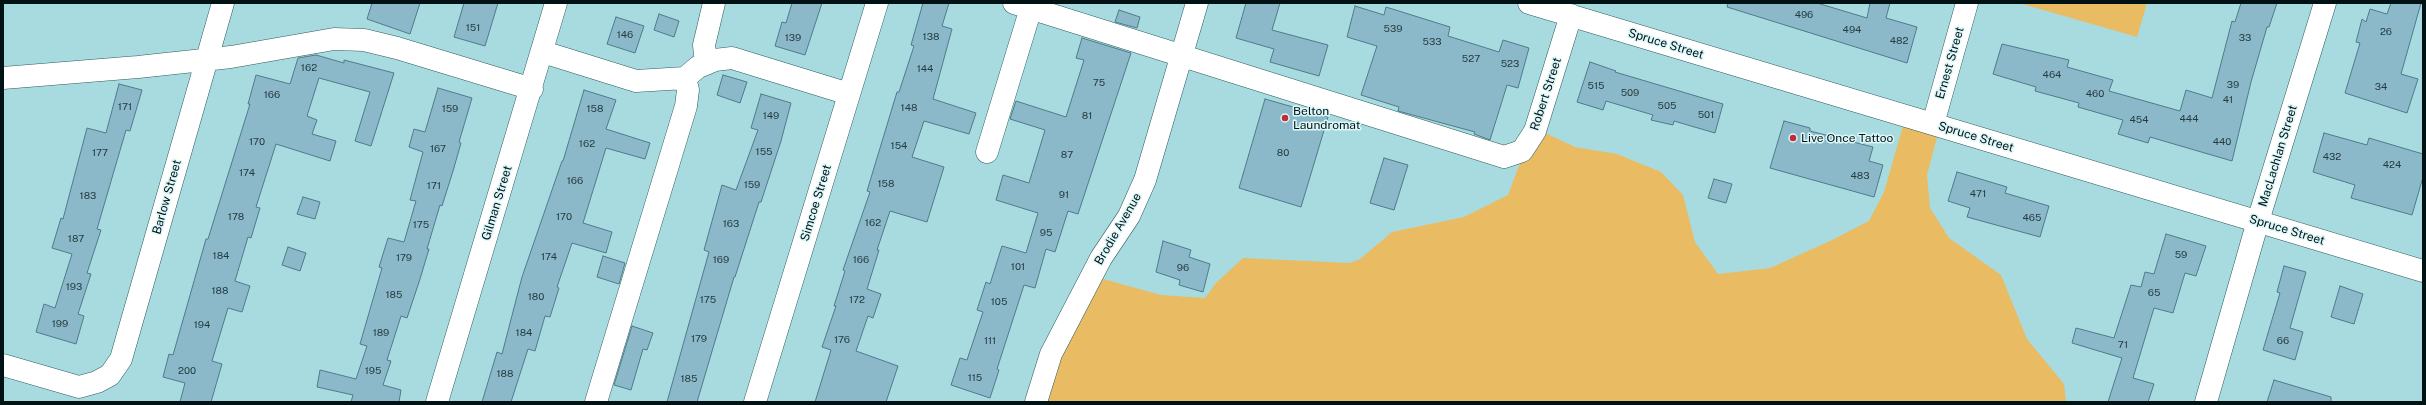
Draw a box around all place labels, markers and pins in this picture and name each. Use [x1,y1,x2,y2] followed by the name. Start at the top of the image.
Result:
[1293,104,1360,132] place label: Belton Laundromat
[1280,113,1290,123] marker: Belton Laundromat
[1801,131,1893,145] place label: Live Once Tattoo
[1788,133,1798,143] marker: Live Once Tattoo

